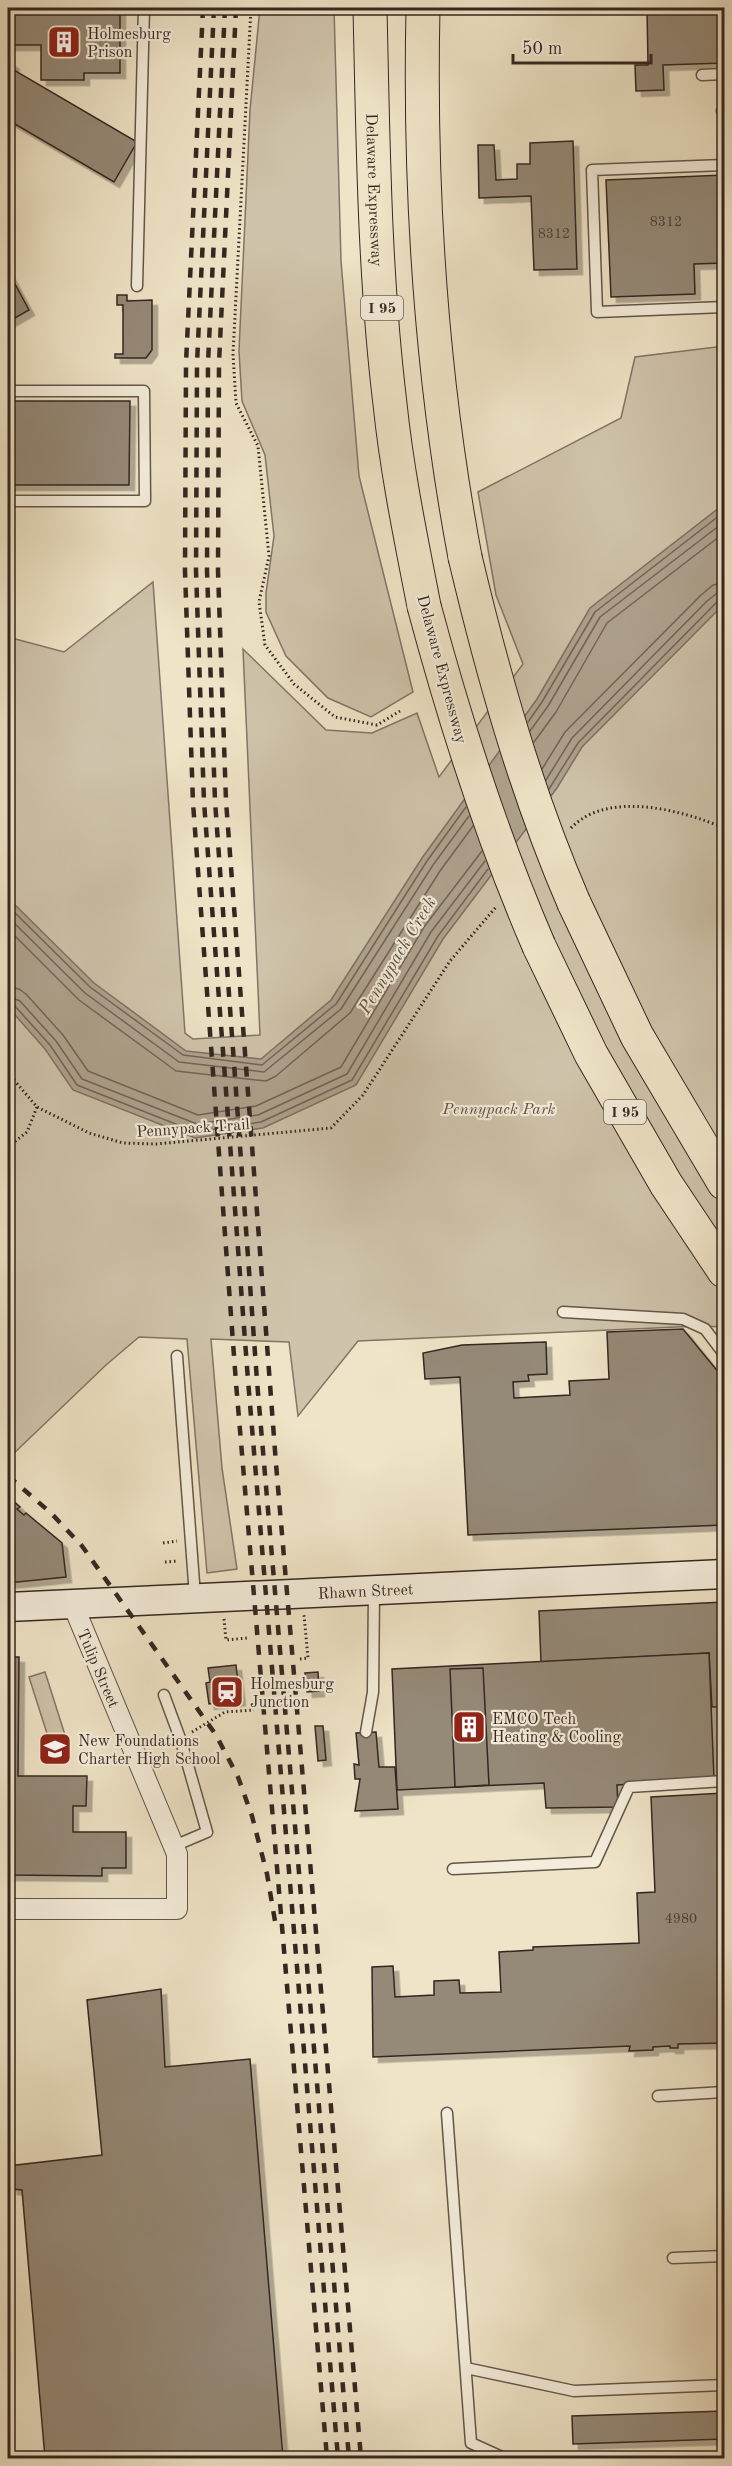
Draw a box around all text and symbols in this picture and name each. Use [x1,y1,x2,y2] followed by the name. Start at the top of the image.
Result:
[46,24,82,60] building icon: Holmesburg Prison
[87,27,171,61] place label: Holmesburg Prison
[513,27,651,65] scale bar
[522,40,562,58] text: 50 m
[362,113,384,268] street label: Delaware Expressway
[650,215,682,229] house number: 8312
[538,227,570,241] house number: 8312
[361,296,403,320] road number: I 95
[413,593,469,746] street label: Delaware Expressway
[355,894,440,1018] water label: Pennypack Creek
[604,1100,646,1124] road number: I 95
[442,1102,556,1118] park label: Pennypack Park
[136,1117,250,1141] street label: Pennypack Trail
[318,1582,414,1603] street label: Rhawn Street
[73,1627,121,1711] street label: Tulip Street
[209,1674,245,1710] station icon: Holmesburg Junction
[250,1677,334,1711] place label: Holmesburg Junction
[451,1709,487,1745] building icon: EMCO Tech Heating & Cooling
[492,1712,621,1746] place label: EMCO Tech Heating & Cooling
[37,1731,73,1767] school or university icon: New Foundations Charter High School
[78,1734,220,1768] place label: New Foundations Charter High School
[665,1912,697,1926] house number: 4980

